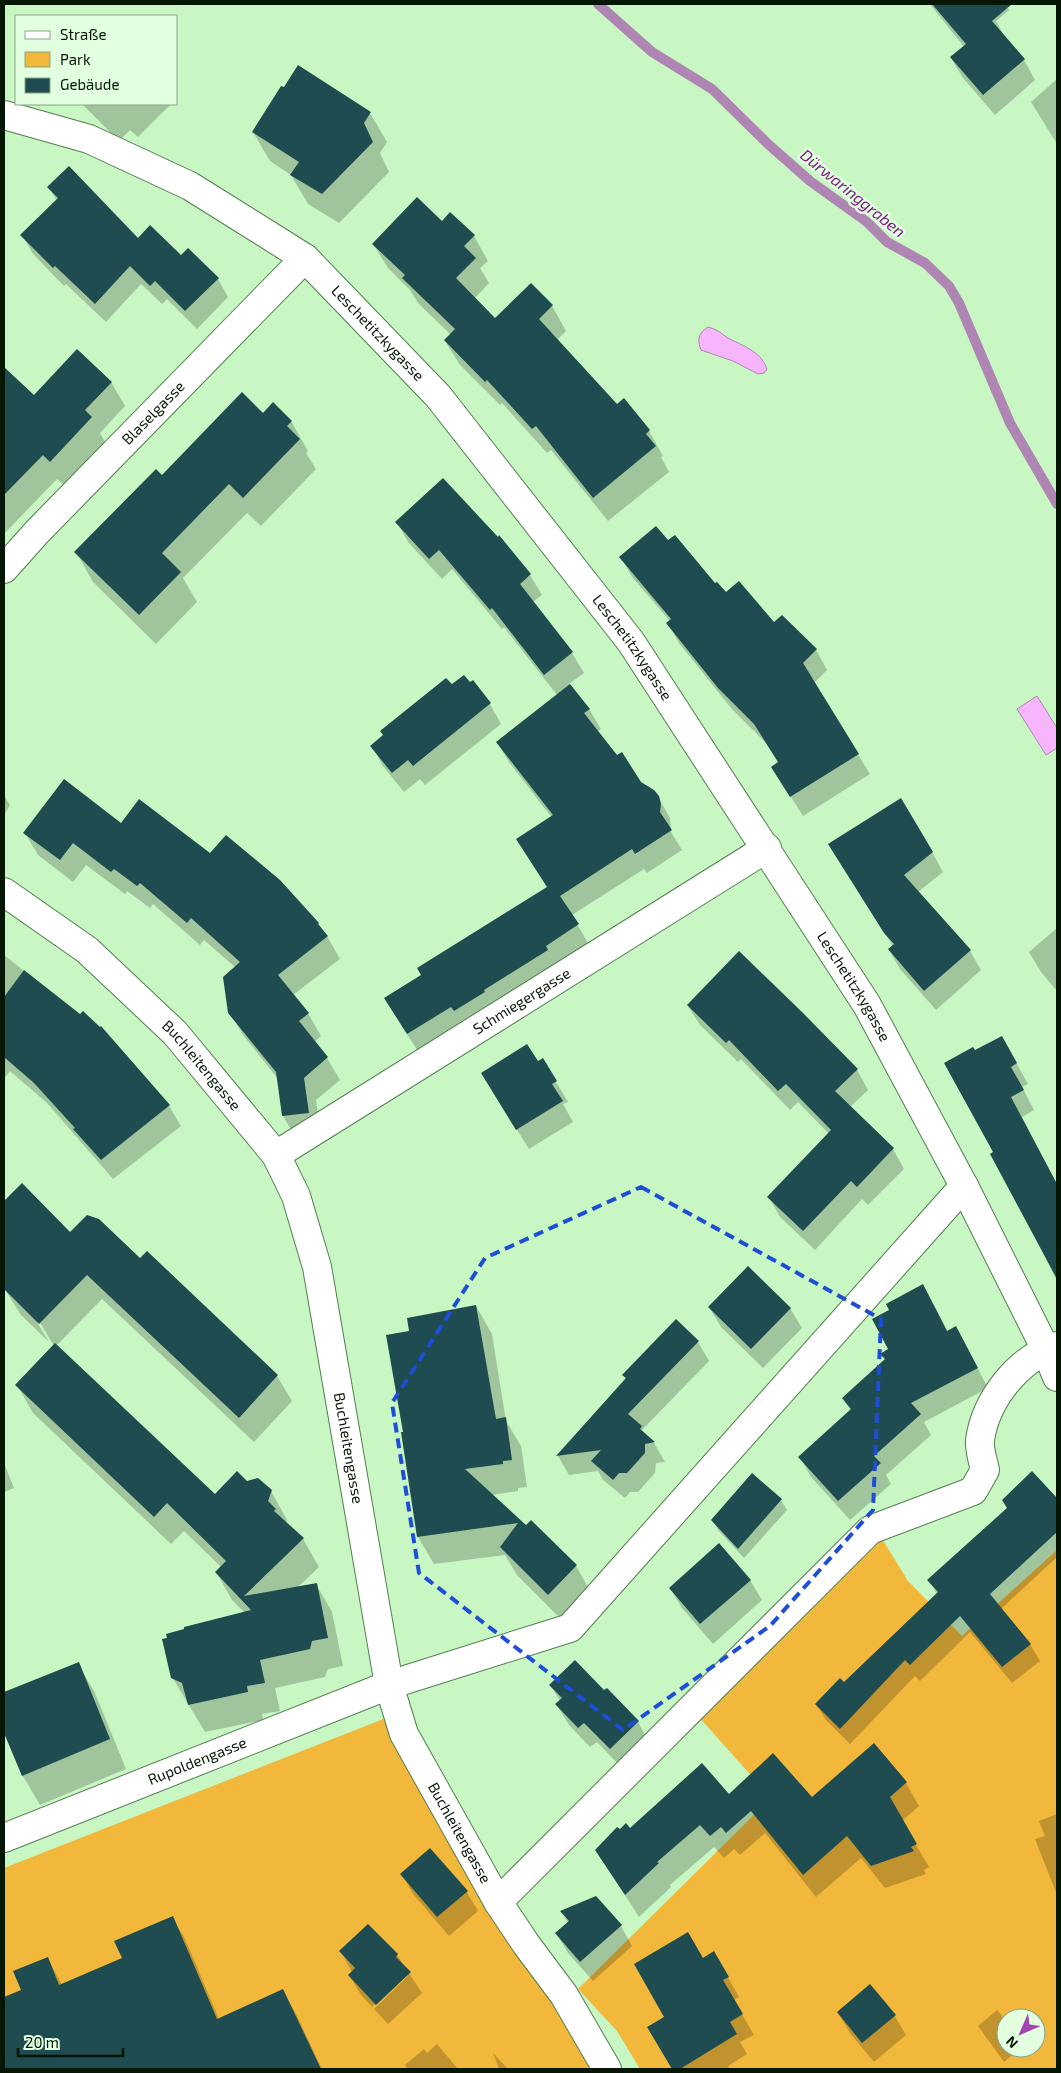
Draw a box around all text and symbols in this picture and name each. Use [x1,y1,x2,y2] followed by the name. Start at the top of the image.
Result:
[15,15,178,105] legend
[60,25,106,43] text: Straße
[60,50,91,68] text: Park
[60,75,119,93] text: Gebäude
[797,145,909,241] water label: Dürwaringgraben
[328,281,428,384] street label: Leschetitzkygasse
[118,377,188,448] street label: Blaselgasse
[589,591,677,703] street label: Leschetitzkygasse
[814,928,895,1044] street label: Leschetitzkygasse
[469,963,573,1038] street label: Schmiegergasse
[159,1016,245,1114] street label: Buchleitengasse
[331,1391,368,1505] street label: Buchleitengasse
[145,1733,249,1788] street label: Rupoldengasse
[425,1779,496,1886] street label: Buchleitengasse
[996,2008,1046,2058] north arrow
[18,2026,122,2058] scale bar
[25,2033,59,2051] text: 20 m
[1002,2033,1021,2052] text: N

